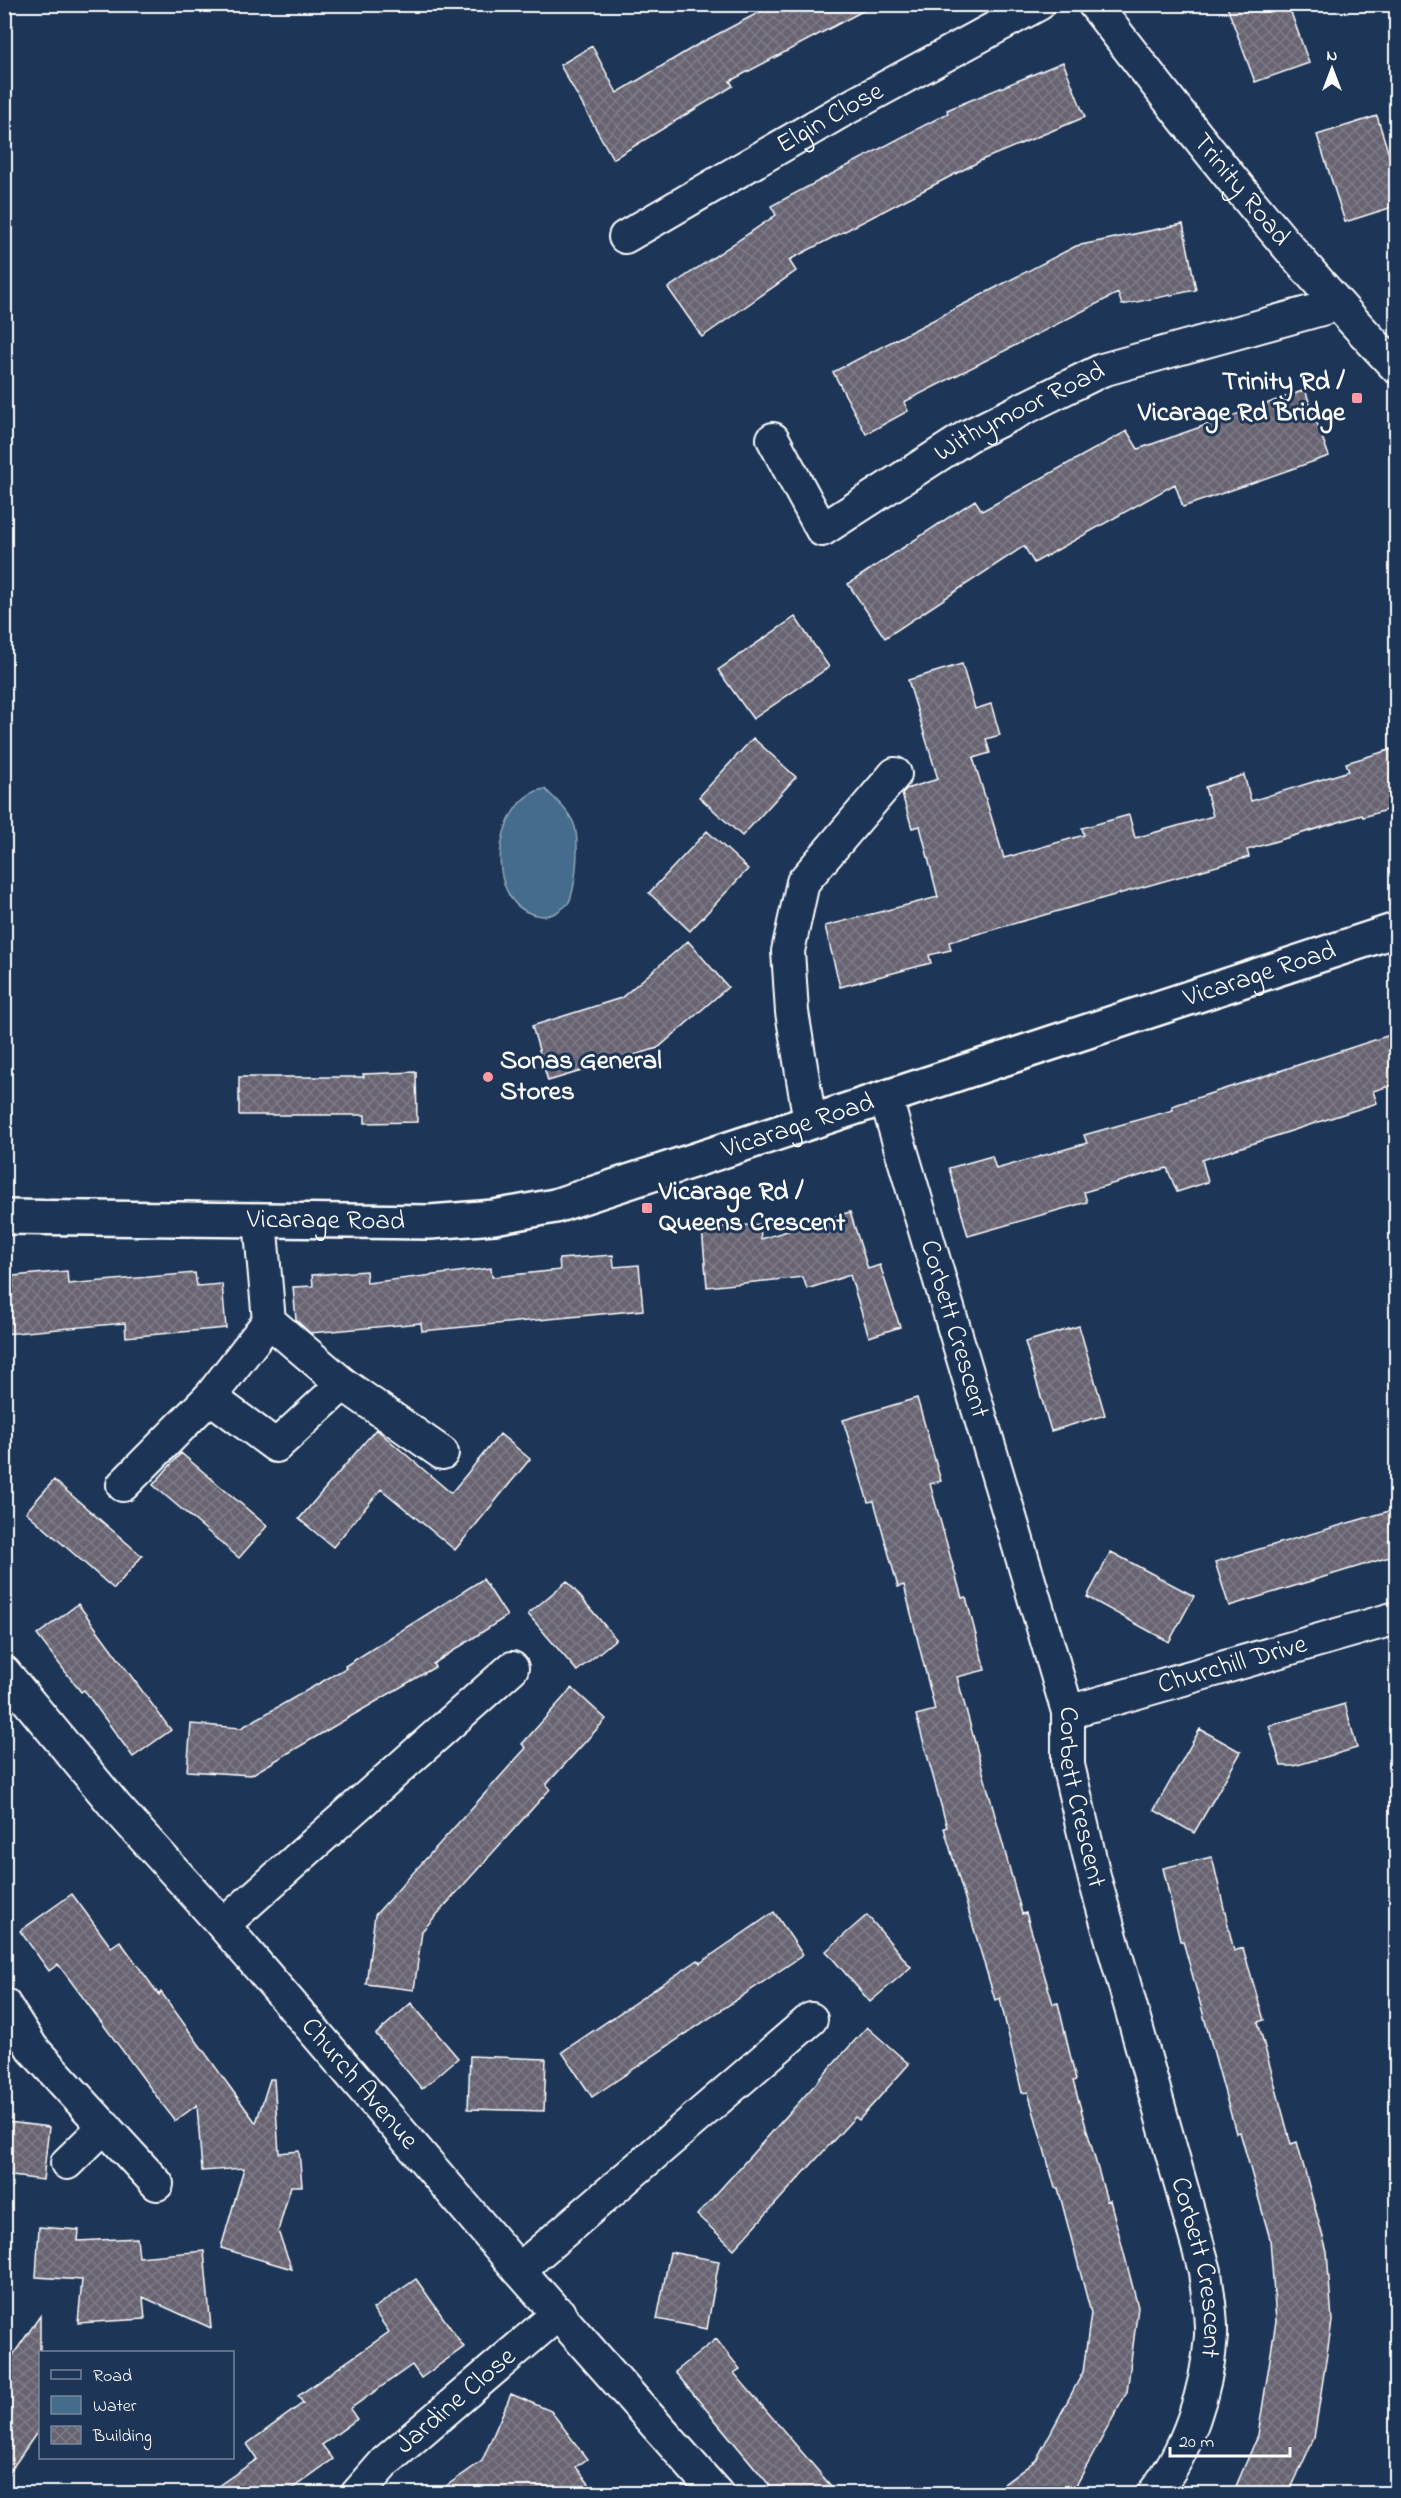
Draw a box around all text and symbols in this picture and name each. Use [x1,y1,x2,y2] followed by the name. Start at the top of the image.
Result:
[1302,39,1362,99] north arrow
[1327,44,1338,68] text: N
[769,72,891,164] street label: Elgin Close
[1183,125,1299,255] street label: Trinity Road
[927,352,1112,472] street label: Withymoor Road
[1137,363,1346,434] place label: Trinity Rd / Vicarage Rd Bridge
[1350,391,1364,405] marker: Trinity Rd / Vicarage Rd Bridge
[1178,931,1341,1018] street label: Vicarage Road
[500,1042,662,1112] place label: Sonas General Stores
[481,1070,495,1084] marker: Sonas General Stores
[716,1083,879,1170] street label: Vicarage Road
[658,1173,846,1243] place label: Vicarage Rd / Queens Crescent
[246,1200,405,1241] street label: Vicarage Road
[640,1201,654,1215] marker: Vicarage Rd / Queens Crescent
[909,1235,999,1423] street label: Corbett Crescent
[1153,1625,1312,1705] street label: Churchill Drive
[1049,1707,1116,1892] street label: Corbett Crescent
[291,2009,428,2159] street label: Church Avenue
[1160,2173,1231,2360] street label: Corbett Crescent
[387,2338,525,2464] street label: Jardine Close
[39,2351,234,2459] legend
[93,2364,132,2390] text: Road
[93,2394,137,2420] text: Water
[1170,2420,1290,2458] scale bar
[92,2424,152,2451] text: Building
[1179,2430,1214,2456] text: 20 m

